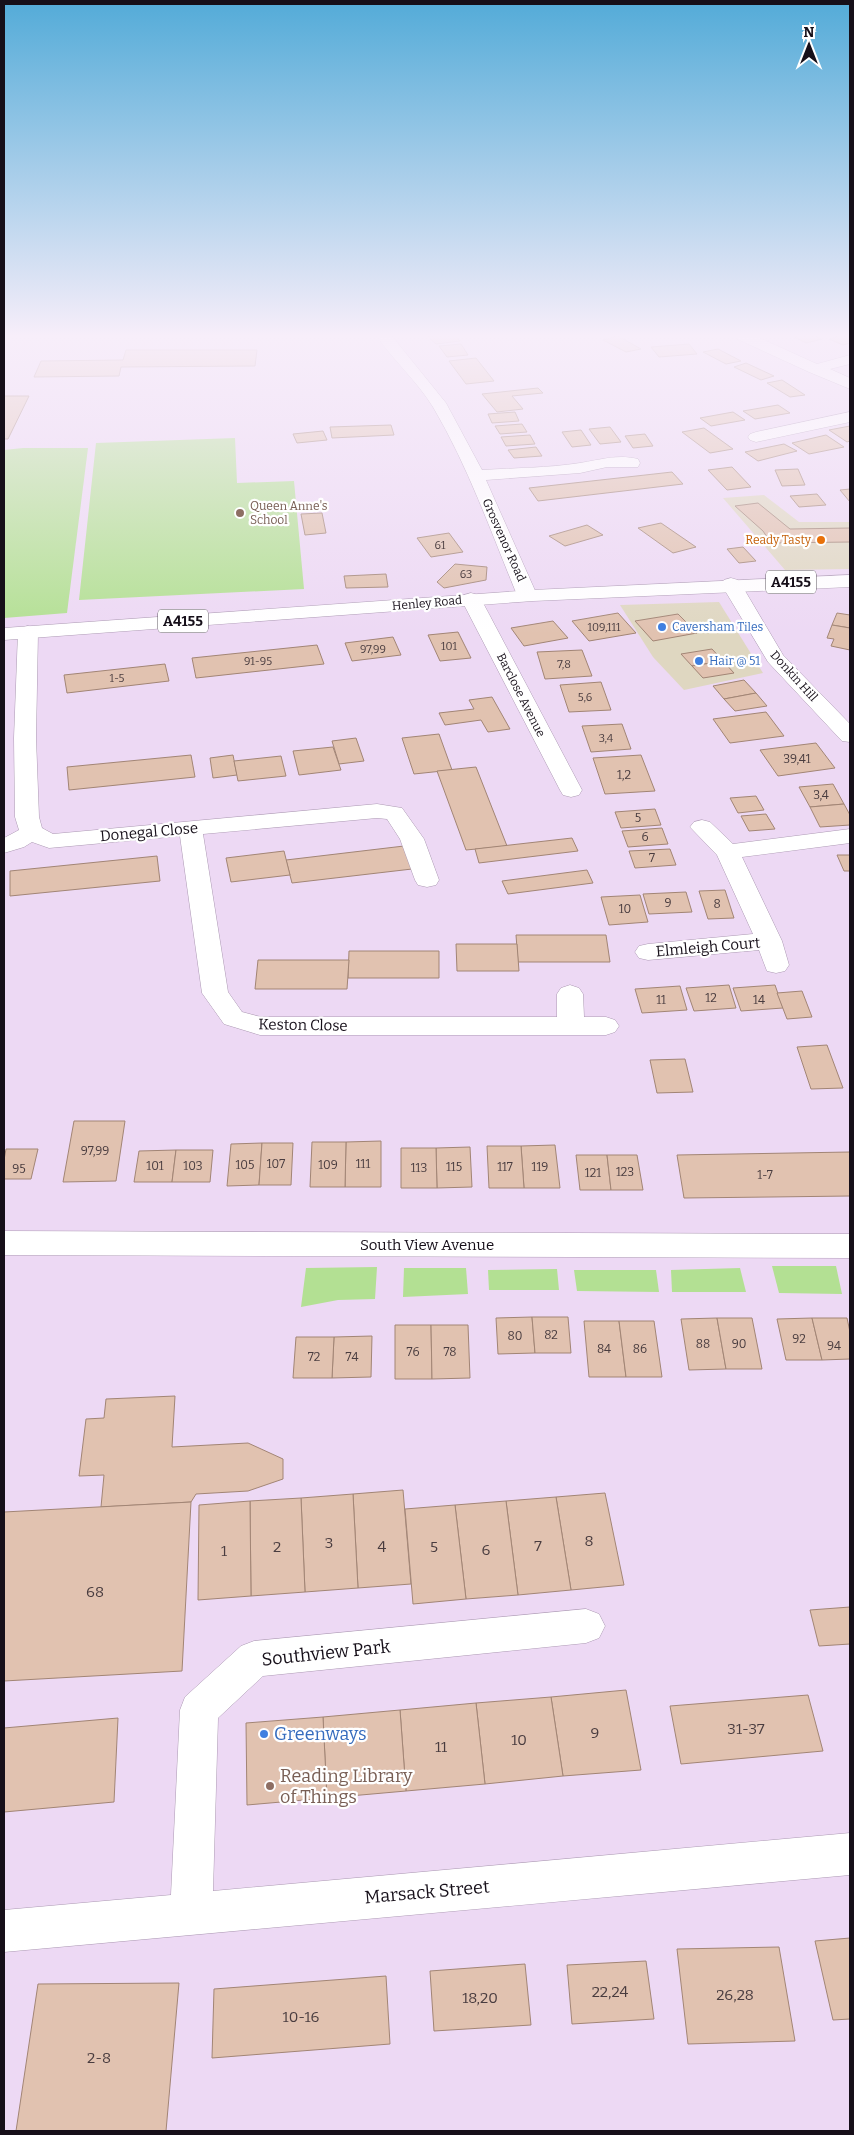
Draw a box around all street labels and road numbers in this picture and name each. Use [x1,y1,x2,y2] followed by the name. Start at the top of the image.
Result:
[479,496,529,584] street label: Grosvenor Road
[766,570,816,594] road number: A4155
[391,593,463,613] street label: Henley Road
[158,610,208,632] road number: A4155
[768,648,821,705] street label: Donkin Hill
[494,651,548,739] street label: Barclose Avenue
[99,819,199,845] street label: Donegal Close
[655,933,761,961] street label: Elmleigh Court
[258,1015,348,1035] street label: Keston Close
[360,1236,494,1254] street label: South View Avenue
[261,1635,392,1671] street label: Southview Park
[364,1876,491,1908] street label: Marsack Street

